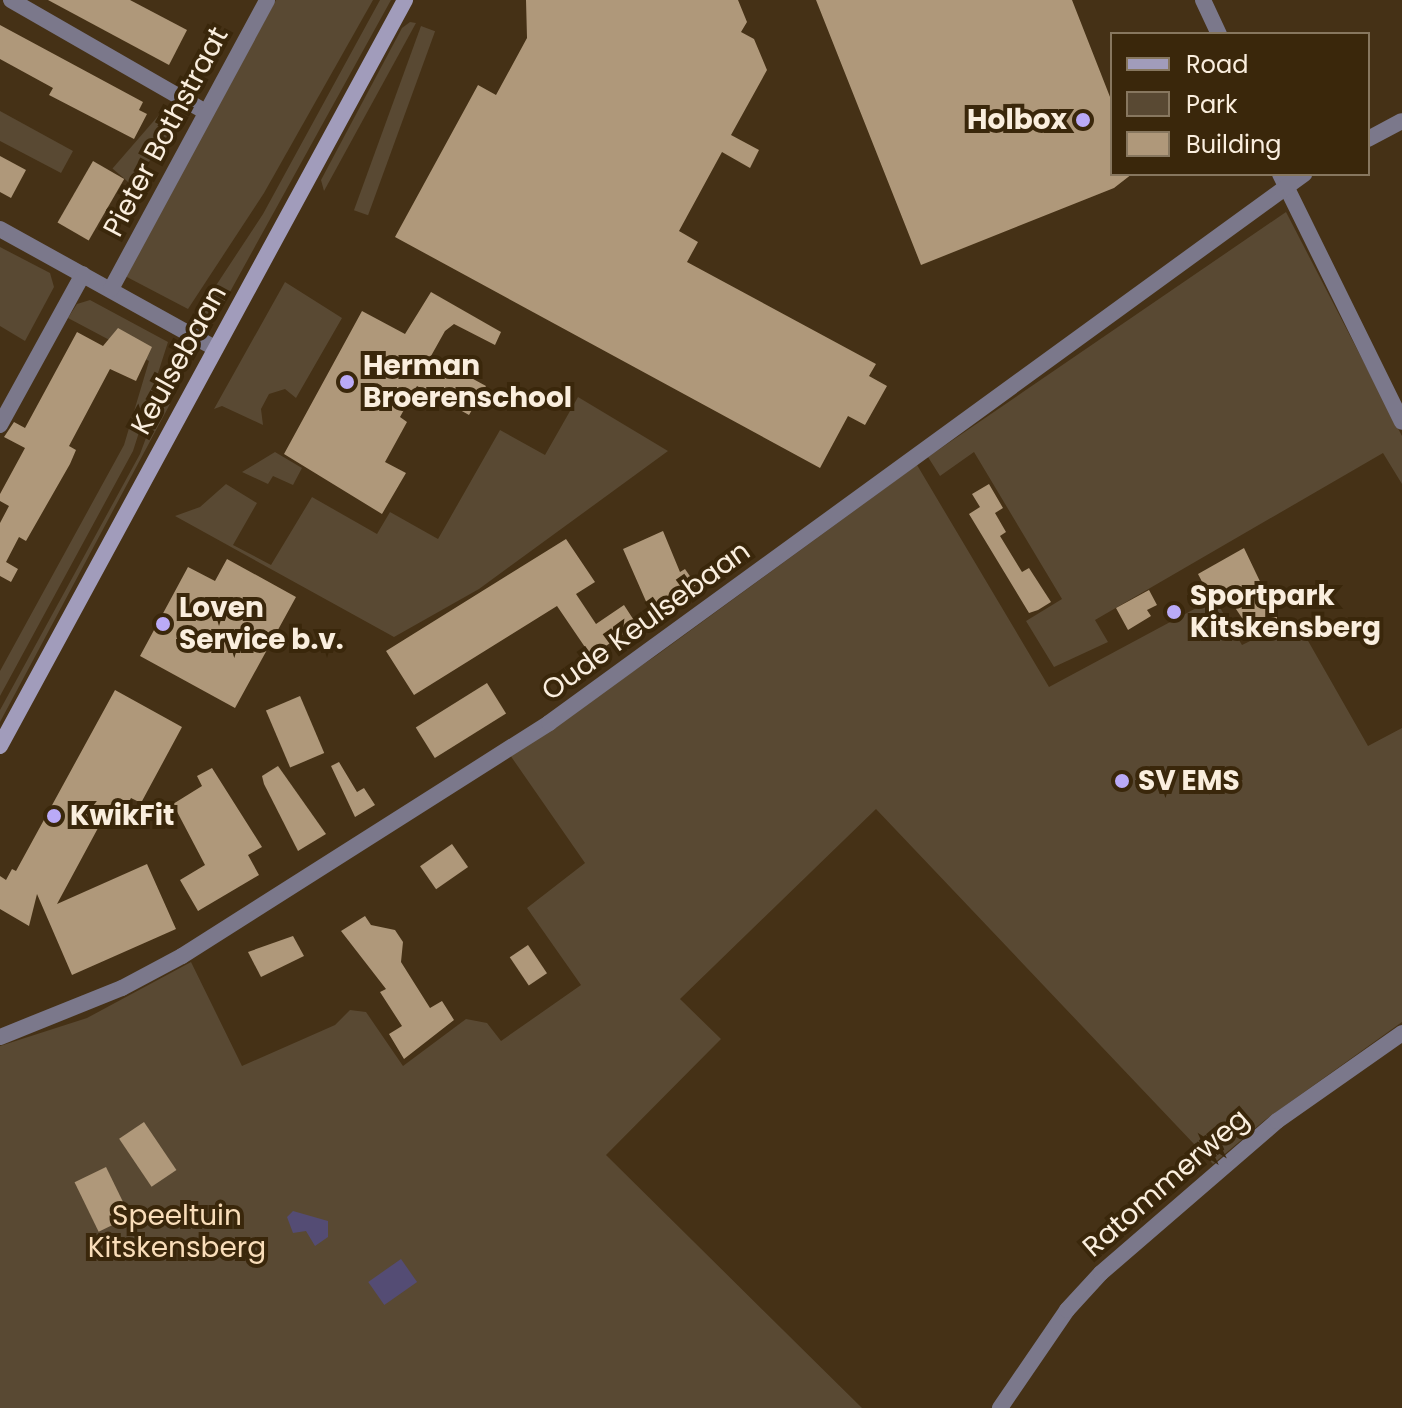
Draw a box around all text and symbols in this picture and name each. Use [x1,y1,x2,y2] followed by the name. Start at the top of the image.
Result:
[97,22,235,242] street label: Pieter Bothstraat
[1110,32,1370,176] legend
[1186,48,1248,81] text: Road
[1186,88,1237,121] text: Park
[967,103,1067,137] place label: Holbox
[1074,111,1092,129] marker: Holbox
[1186,128,1282,161] text: Building
[124,279,234,441] street label: Keulsebaan
[363,349,572,415] place label: Herman Broerenschool
[338,373,356,391] marker: Herman Broerenschool
[535,534,757,708] street label: Oude Keulsebaan
[1190,579,1381,645] place label: Sportpark Kitskensberg
[179,591,344,657] place label: Loven Service b.v.
[1165,603,1183,621] marker: Sportpark Kitskensberg
[154,615,172,633] marker: Loven Service b.v.
[1138,764,1240,798] place label: SV EMS
[1113,772,1131,790] marker: SV EMS
[70,799,174,833] place label: KwikFit
[45,807,63,825] marker: KwikFit
[1076,1102,1256,1264] street label: Ratommerweg
[88,1199,266,1265] park label: Speeltuin Kitskensberg

